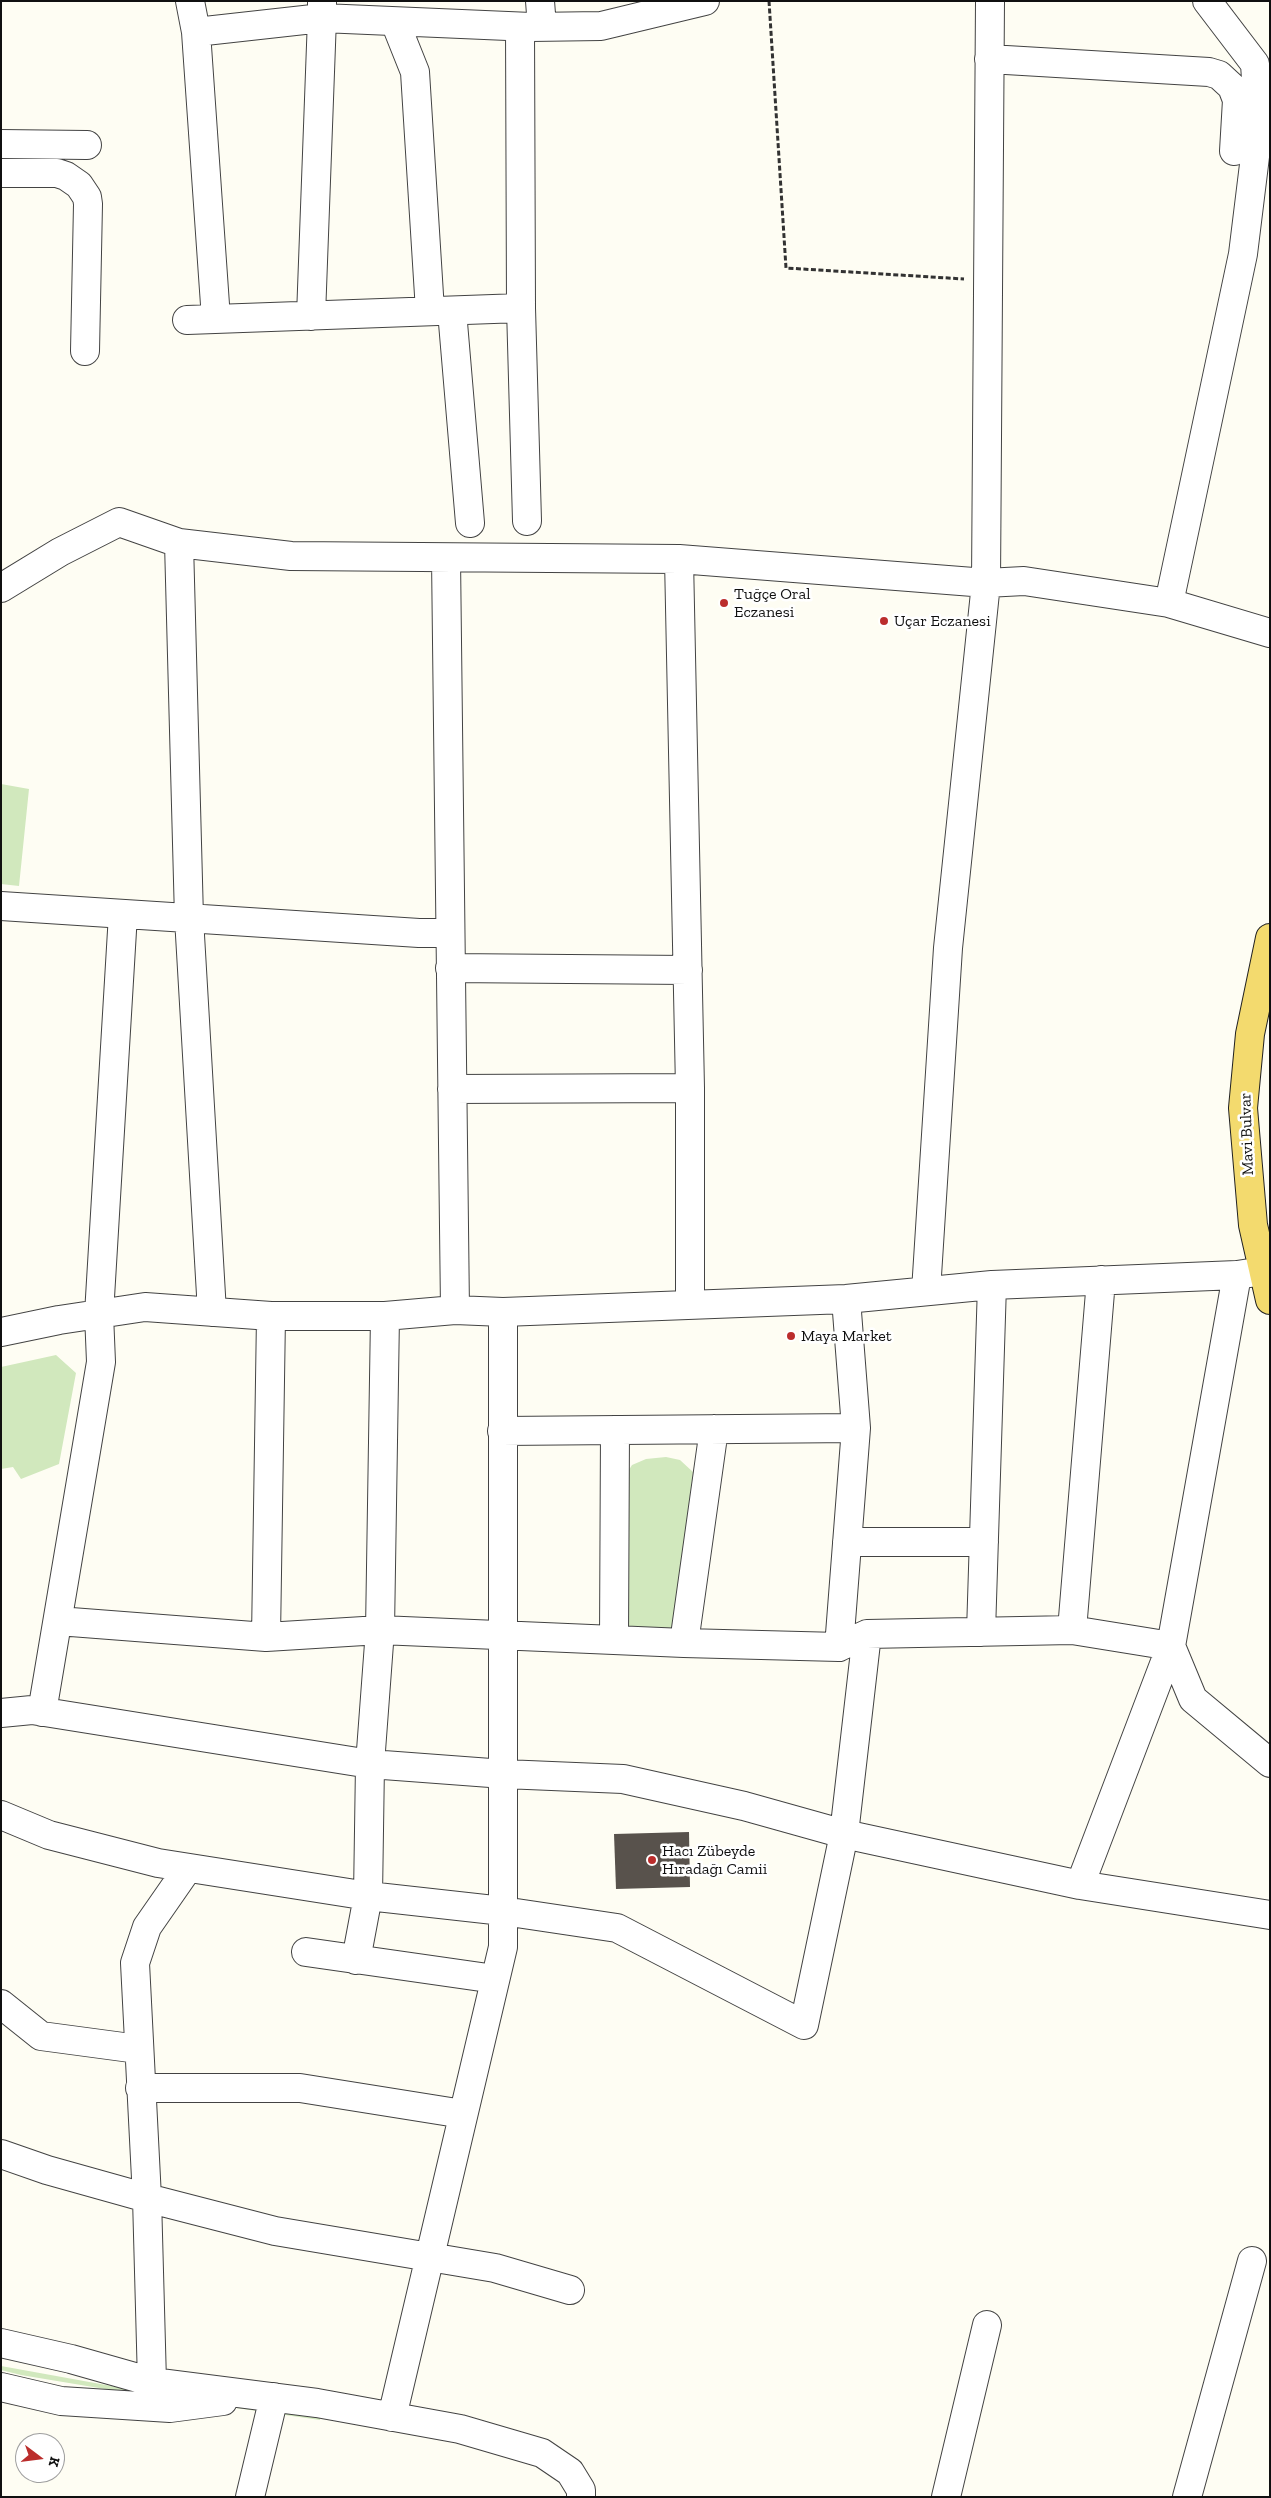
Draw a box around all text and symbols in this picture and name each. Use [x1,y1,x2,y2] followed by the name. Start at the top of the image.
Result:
[734,584,811,622] place label: Tuğçe Oral Eczanesi
[718,597,730,609] marker: Tuğçe Oral Eczanesi
[894,611,991,631] place label: Uçar Eczanesi
[878,615,890,627] marker: Uçar Eczanesi
[1236,1092,1258,1176] street label: Mavi Bulvar
[801,1326,892,1346] place label: Maya Market
[785,1330,797,1342] marker: Maya Market
[662,1841,767,1879] place label: Hacı Zübeyde Hıradağı Camii
[646,1854,658,1866] marker: Hacı Zübeyde Hıradağı Camii
[15,2433,65,2483] north arrow
[45,2455,63,2469] text: K

